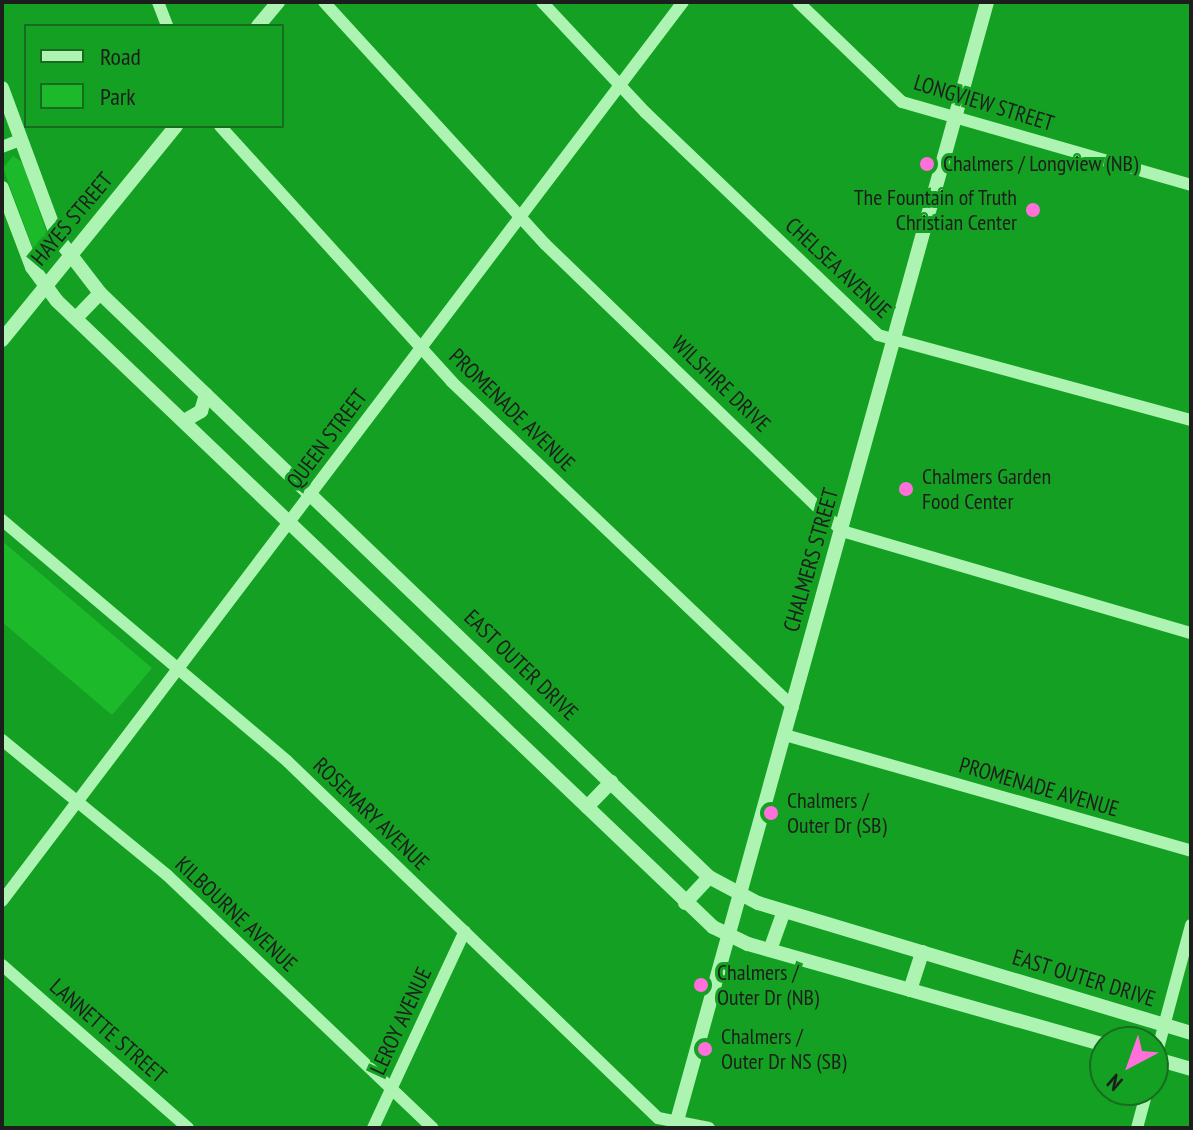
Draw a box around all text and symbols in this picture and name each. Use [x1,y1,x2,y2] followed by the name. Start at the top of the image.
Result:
[24,24,284,128] legend
[100,41,141,72] text: Road
[911,69,1057,137] street label: LONGVIEW STREET
[100,81,136,112] text: Park
[943,151,1139,177] place label: Chalmers / Longview (NB)
[918,155,936,173] marker: Chalmers / Longview (NB)
[26,167,118,271] street label: HAYES STREET
[853,184,1017,236] place label: The Fountain of Truth Christian Center
[1024,201,1042,219] marker: The Fountain of Truth Christian Center
[779,212,897,324] street label: CHELSEA AVENUE
[666,330,776,438] street label: WILSHIRE DRIVE
[443,343,581,477] street label: PROMENADE AVENUE
[281,384,373,494] street label: QUEEN STREET
[922,463,1051,514] place label: Chalmers Garden Food Center
[897,480,915,498] marker: Chalmers Garden Food Center
[778,485,844,635] street label: CHALMERS STREET
[458,604,584,726] street label: EAST OUTER DRIVE
[307,752,435,876] street label: ROSEMARY AVENUE
[956,752,1122,822] street label: PROMENADE AVENUE
[787,787,887,838] place label: Chalmers / Outer Dr (SB)
[762,804,780,822] marker: Chalmers / Outer Dr (SB)
[169,851,303,977] street label: KILBOURNE AVENUE
[1009,944,1159,1012] street label: EAST OUTER DRIVE
[717,959,819,1010] place label: Chalmers / Outer Dr (NB)
[364,963,438,1079] street label: LEROY AVENUE
[44,973,172,1089] street label: LANNETTE STREET
[692,976,710,994] marker: Chalmers / Outer Dr (NB)
[721,1023,846,1074] place label: Chalmers / Outer Dr NS (SB)
[1089,1026,1169,1106] north arrow
[696,1040,714,1058] marker: Chalmers / Outer Dr NS (SB)
[1101,1068,1128,1097] text: N

